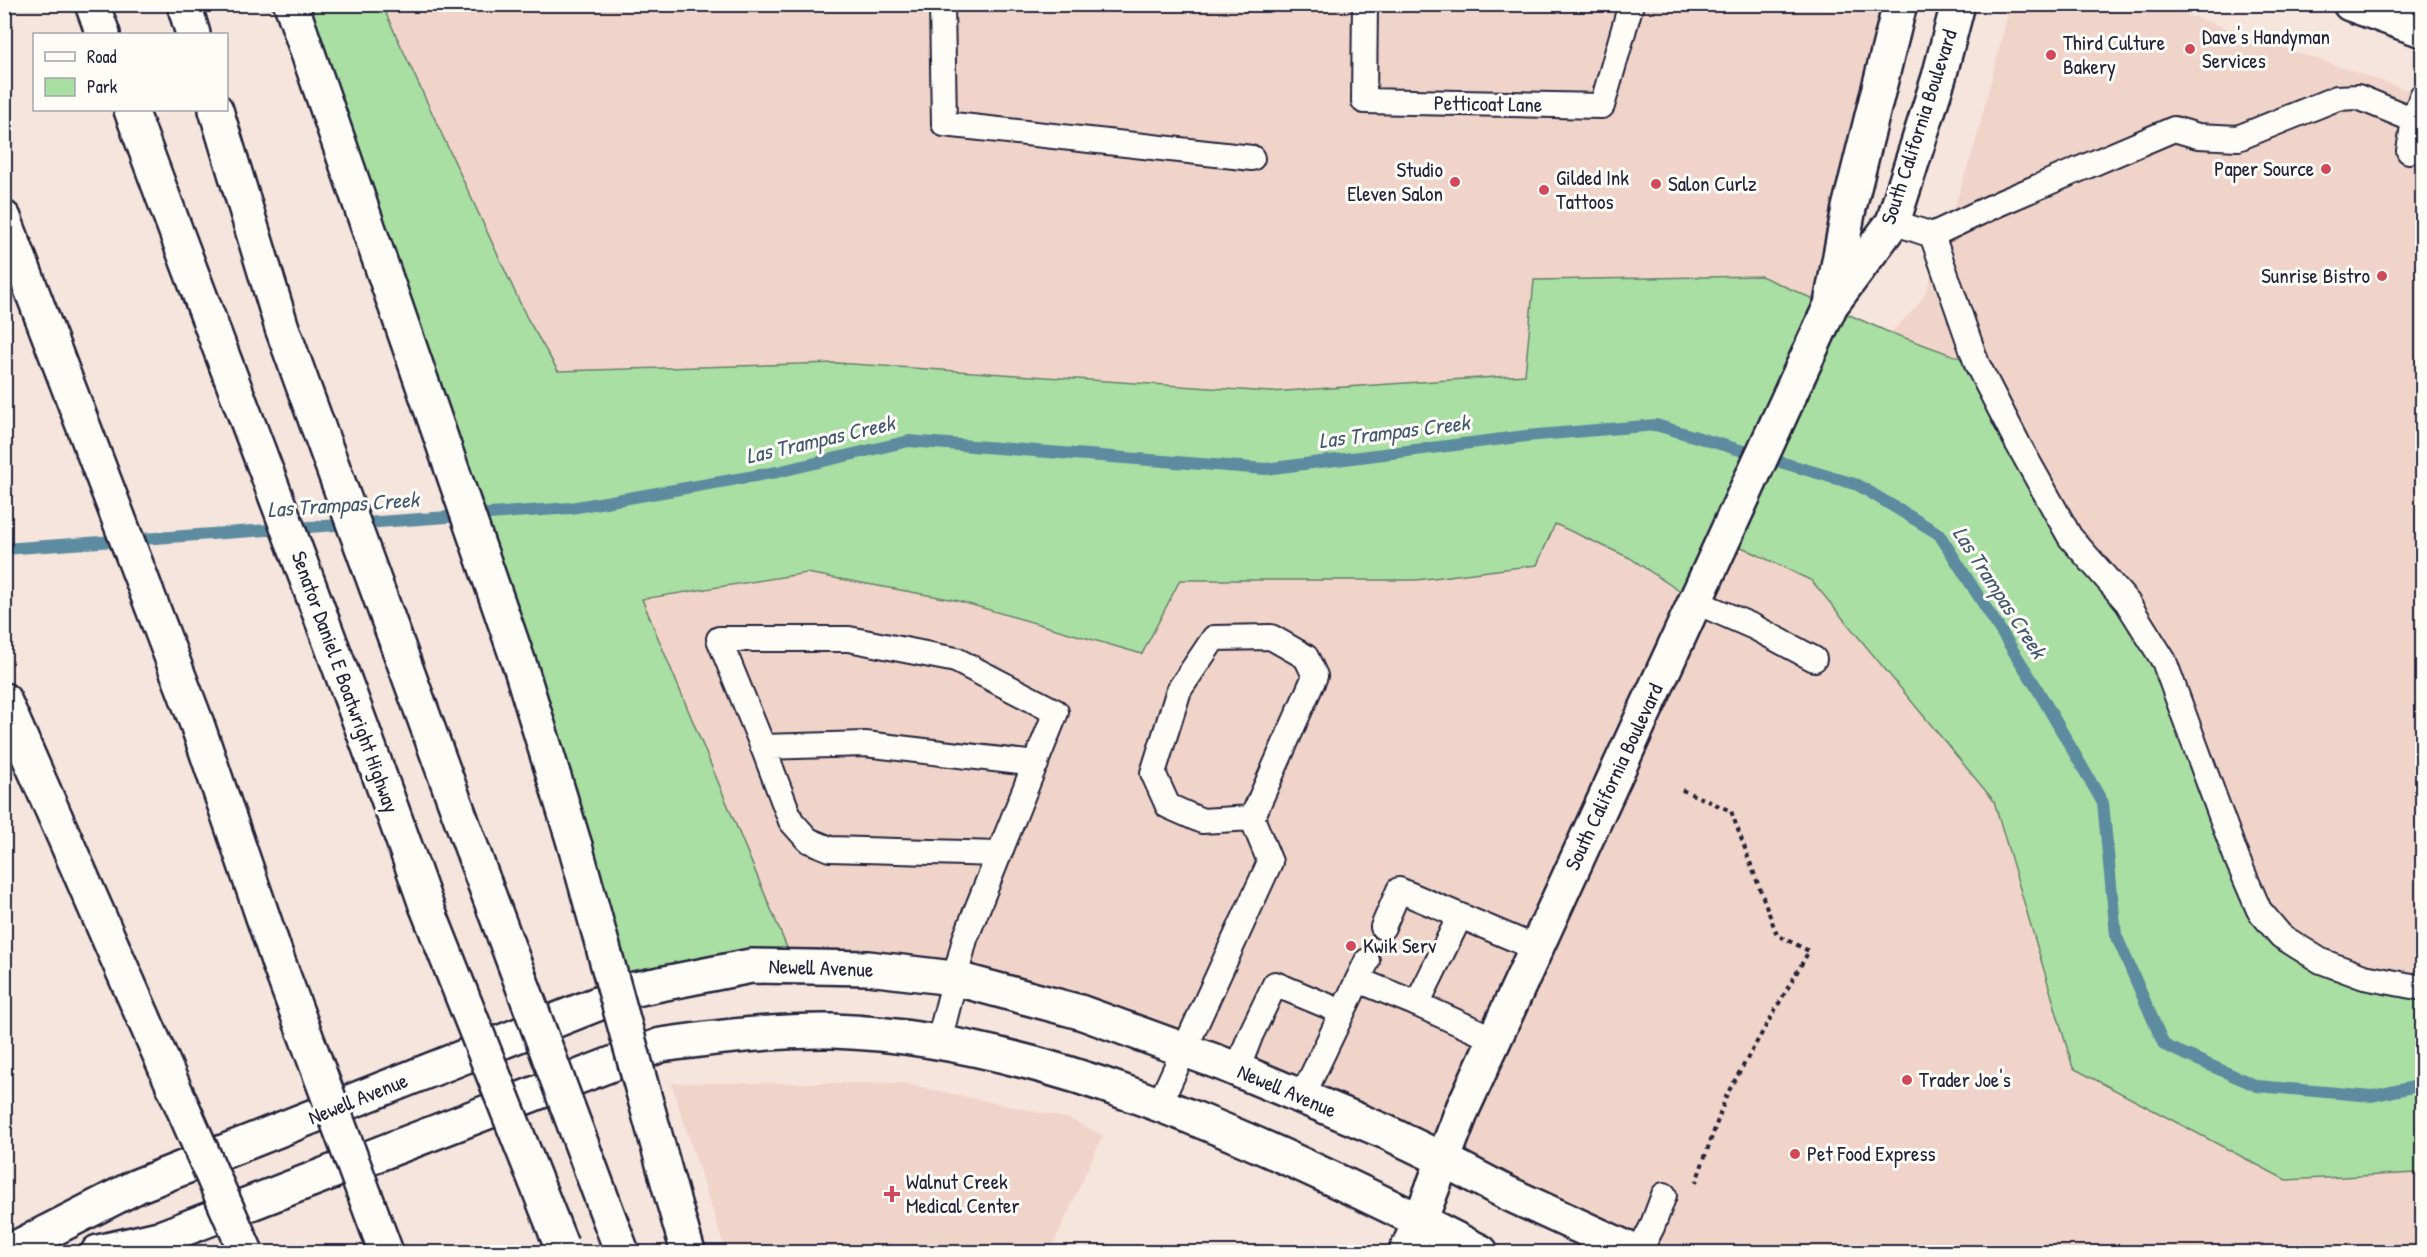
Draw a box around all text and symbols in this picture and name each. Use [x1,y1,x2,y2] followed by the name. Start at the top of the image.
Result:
[2202,22,2330,75] place label: Dave's Handyman Services
[1873,26,1964,228] street label: South California Boulevard
[2063,28,2165,81] place label: Third Culture Bakery
[33,33,228,111] legend
[2183,42,2197,56] marker: Dave's Handyman Services
[87,44,117,69] text: Road
[2044,48,2058,62] marker: Third Culture Bakery
[87,74,118,99] text: Park
[1434,88,1542,119] street label: Petticoat Lane
[2214,154,2314,183] place label: Paper Source
[1347,155,1443,208] place label: Studio Eleven Salon
[2319,162,2333,176] marker: Paper Source
[1556,163,1629,216] place label: Gilded Ink Tattoos
[1668,169,1757,198] place label: Salon Curlz
[1448,175,1462,189] marker: Studio Eleven Salon
[1649,177,1663,191] marker: Salon Curlz
[1537,183,1551,197] marker: Gilded Ink Tattoos
[2261,261,2370,290] place label: Sunrise Bistro
[2375,269,2389,283] marker: Sunrise Bistro
[743,407,899,471] water label: Las Trampas Creek
[1317,407,1473,455] water label: Las Trampas Creek
[266,484,421,524] water label: Las Trampas Creek
[1946,520,2055,665] water label: Las Trampas Creek
[285,547,406,817] street label: Senator Daniel E Boatwright Highway
[1557,679,1670,875] street label: South California Boulevard
[1363,931,1437,960] place label: Kwik Serv
[1344,939,1358,953] marker: Kwik Serv
[768,951,874,984] street label: Newell Avenue
[1233,1057,1341,1124] street label: Newell Avenue
[304,1065,412,1132] street label: Newell Avenue
[1919,1065,2011,1094] place label: Trader Joe's
[1900,1073,1914,1087] marker: Trader Joe's
[1807,1139,1936,1168] place label: Pet Food Express
[1788,1147,1802,1161] marker: Pet Food Express
[906,1167,1020,1220] place label: Walnut Creek Medical Center
[883,1185,901,1203] marker: Walnut Creek Medical Center

